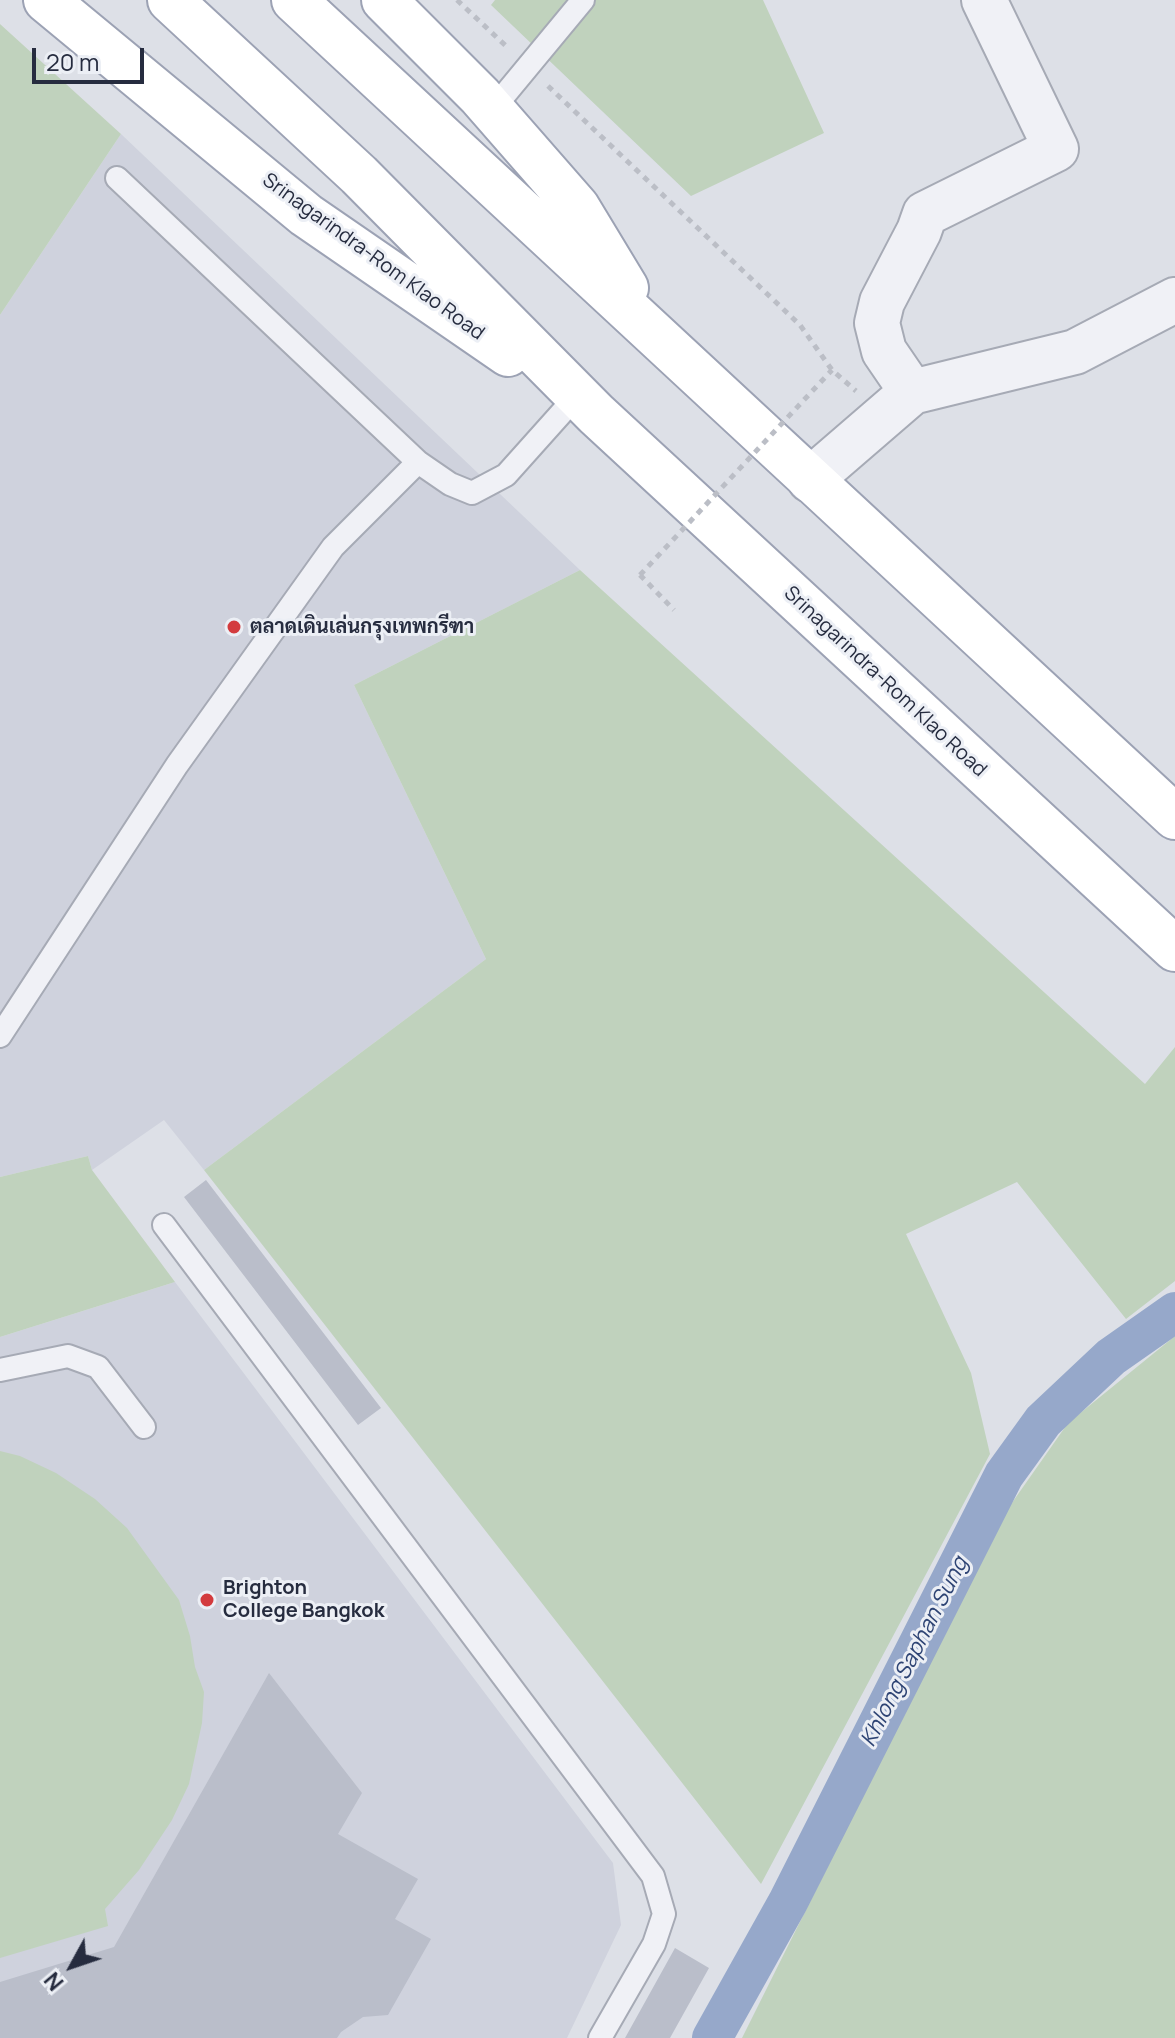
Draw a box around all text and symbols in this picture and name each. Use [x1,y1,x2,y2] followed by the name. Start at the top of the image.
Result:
[36,32,148,82] scale bar
[46,45,99,78] text: 20 m
[257,168,489,346] street label: Srinagarindra-Rom Klao Road
[779,582,991,782] street label: Srinagarindra-Rom Klao Road
[250,615,474,639] place label: ตลาดเดินเล่นกรุงเทพกรีฑา
[225,618,243,636] marker: ตลาดเดินเล่นกรุงเทพกรีฑา
[856,1553,974,1751] water label: Khlong Saphan Sung
[223,1576,384,1623] place label: Brighton College Bangkok
[198,1591,216,1609] marker: Brighton College Bangkok
[32,1926,112,2006] north arrow
[37,1966,70,1997] text: N

